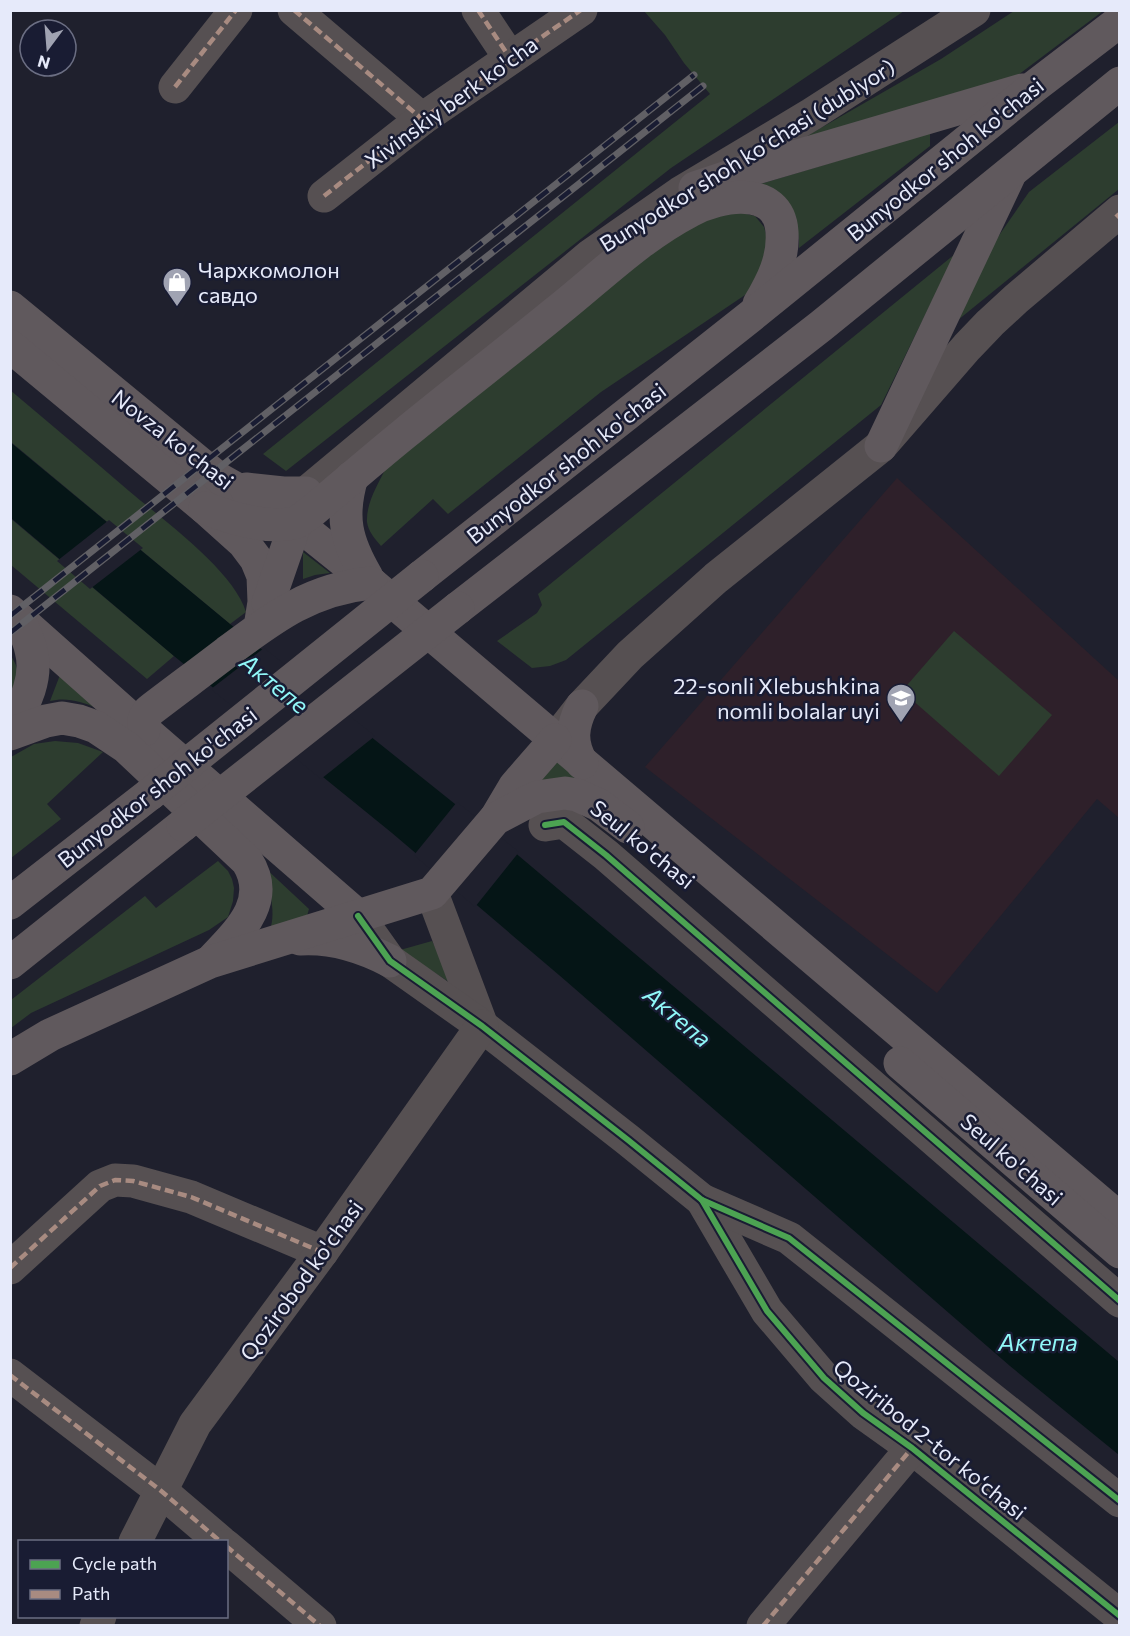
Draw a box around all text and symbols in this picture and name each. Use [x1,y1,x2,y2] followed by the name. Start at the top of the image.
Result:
[18,18,78,78] north arrow
[359,30,543,174] street label: Xivinskiy berk ko'cha
[35,52,52,74] text: N
[594,53,900,257] street label: Bunyodkor shoh koʻchasi (dublyor)
[841,71,1049,247] street label: Bunyodkor shoh ko'chasi
[198,256,340,308] place label: Чархкомолон савдо
[161,266,193,308] shop icon: Чархкомолон савдо
[461,377,671,549] street label: Bunyodkor shoh ko'chasi
[107,383,239,495] street label: Novza ko'chasi
[234,646,315,720] water label: Актепе
[673,672,880,724] place label: 22-sonli Xlebushkina nomli bolalar uyi
[885,682,917,724] school or university icon: 22-sonli Xlebushkina nomli bolalar uyi
[52,701,262,873] street label: Bunyodkor shoh ko'chasi
[585,794,701,894] street label: Seul ko'chasi
[638,979,718,1053] water label: Актепа
[955,1107,1069,1211] street label: Seul ko'chasi
[234,1194,368,1366] street label: Qozirobod ko'chasi
[997,1327,1078,1356] water label: Актепа
[828,1353,1032,1525] street label: Qoziribod 2-tor ko‘chasi
[18,1540,228,1618] legend
[72,1552,157,1574] text: Cycle path
[72,1582,110,1604] text: Path

